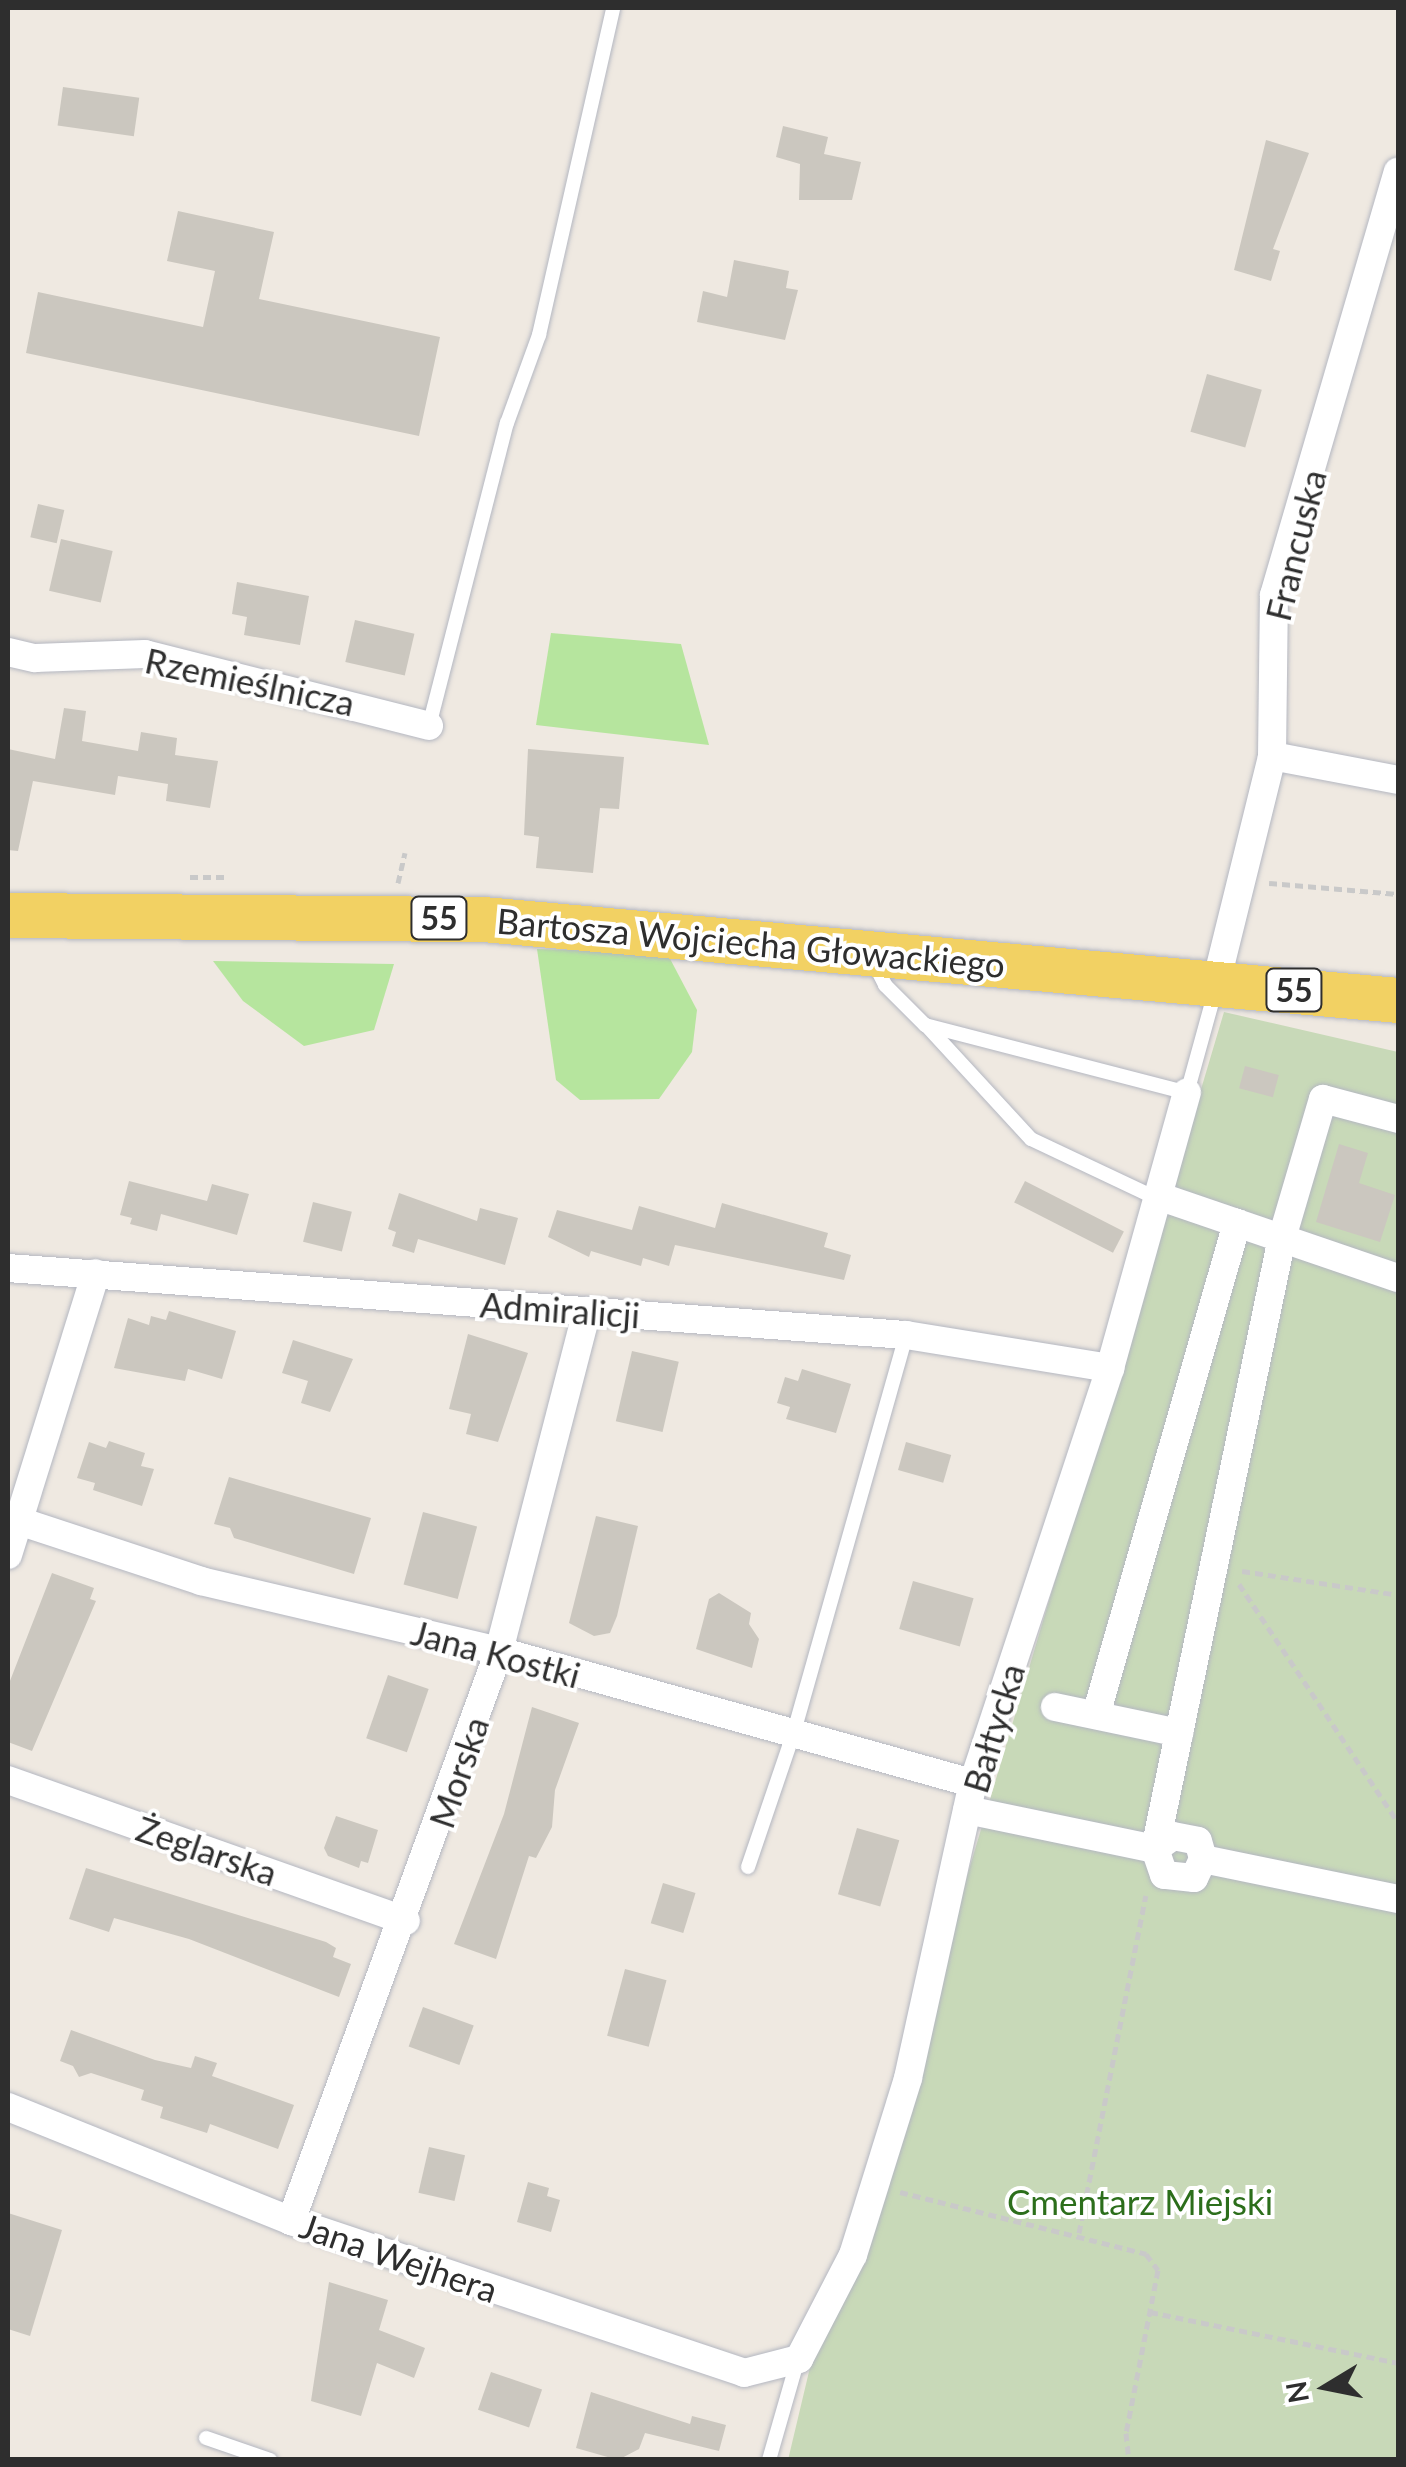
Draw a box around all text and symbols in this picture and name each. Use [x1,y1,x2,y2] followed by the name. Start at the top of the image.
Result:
[1256,465,1334,625] street label: Francuska
[142,638,358,724] street label: Rzemieślnicza
[409,891,469,945] road number: 55
[495,899,1007,985] street label: Bartosza Wojciecha Głowackiego
[1264,963,1324,1017] road number: 55
[479,1282,641,1336] street label: Admiralicji
[407,1610,585,1696] street label: Jana Kostki
[954,1658,1032,1798] street label: Bałtycka
[419,1711,497,1833] street label: Morska
[131,1806,283,1894] street label: Żeglarska
[1007,2180,1273,2222] park label: Cmentarz Miejski
[295,2204,503,2310] street label: Jana Wejhera
[1276,2337,1376,2437] north arrow
[1278,2379,1315,2406] text: N

